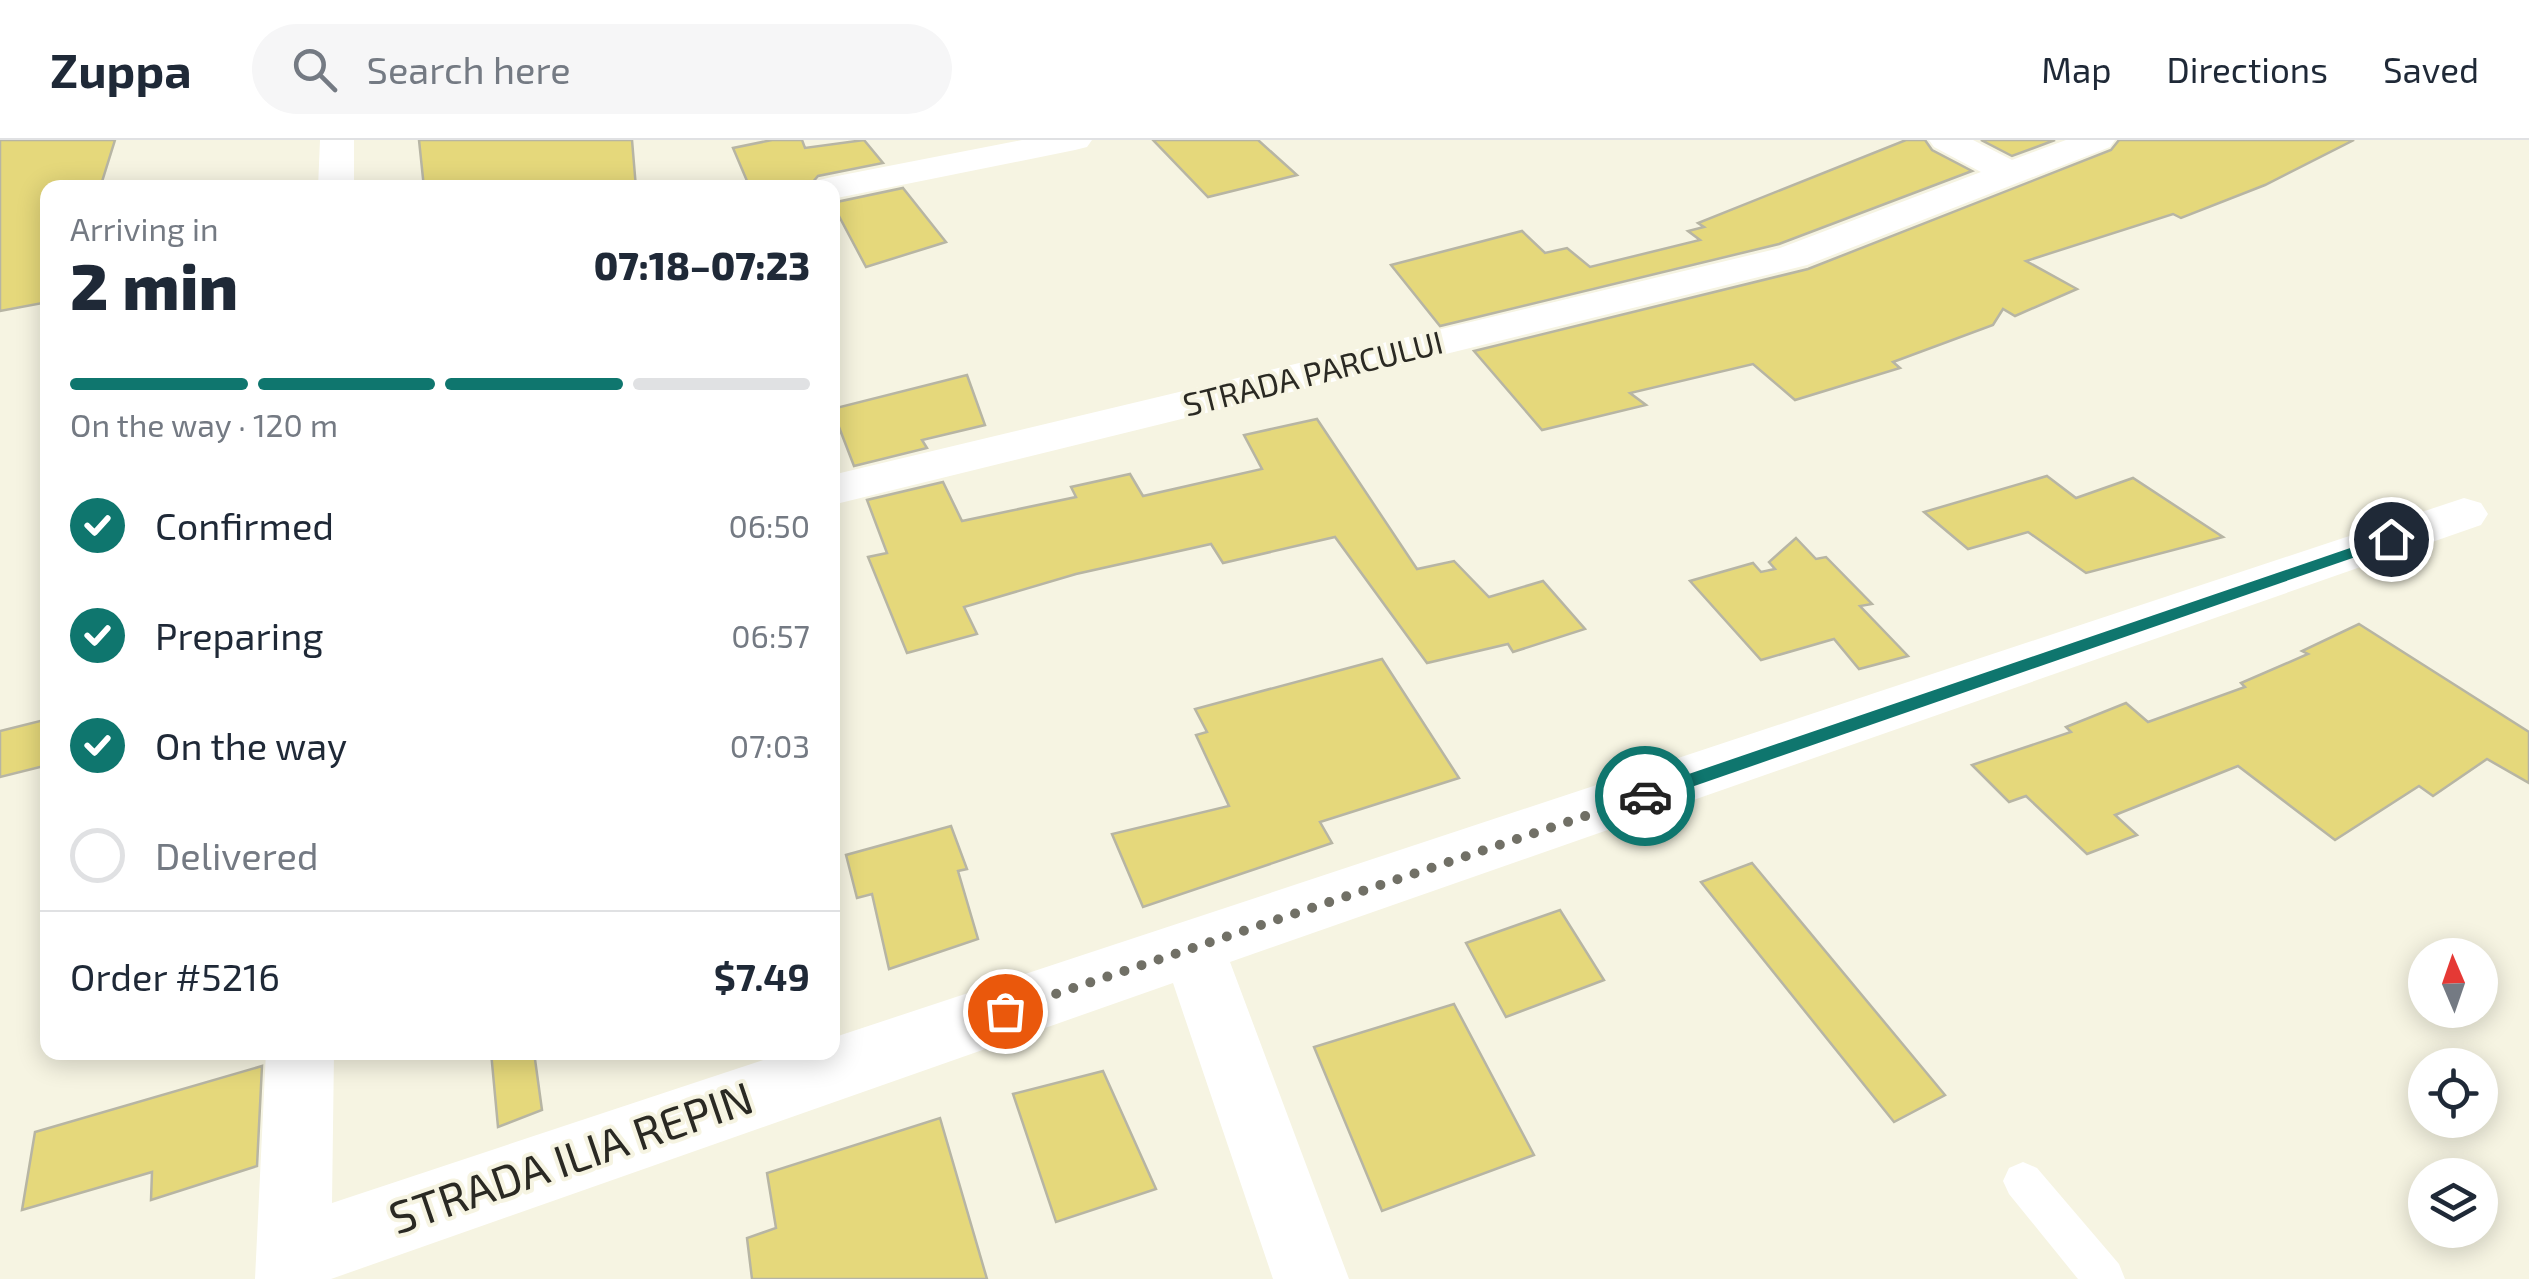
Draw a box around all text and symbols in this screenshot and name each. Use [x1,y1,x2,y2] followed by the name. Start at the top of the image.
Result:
[252,24,952,114] search box
[50,40,192,98] text: Zuppa
[287,42,342,97] icon: search
[367,46,571,92] text: Search here
[2041,48,2112,90] text: Map
[2167,48,2328,90] text: Directions
[2383,48,2479,90] text: Saved
[70,209,219,247] text: Arriving in
[594,242,810,288] text: 07:18–07:23
[70,245,238,323] text: 2 min
[1179,321,1446,423] street label: STRADA PARCULUI
[70,405,338,443] text: On the way · 120 m
[2349,497,2434,582] pin
[70,498,125,553] icon: check
[155,502,334,548] text: Confirmed
[728,506,810,544] text: 06:50
[2364,512,2419,567] icon: home
[70,608,125,663] icon: check
[155,612,323,658] text: Preparing
[731,616,810,654] text: 06:57
[70,718,125,773] icon: check
[155,722,347,768] text: On the way
[730,726,810,764] text: 07:03
[1595,746,1695,846] courier
[1618,769,1673,824] icon: car
[155,832,319,878] text: Delivered
[2408,938,2498,1028] north arrow
[2408,938,2498,1248] map controls
[70,953,280,999] text: Order #5216
[714,953,810,999] text: $7.49
[963,969,1048,1054] pin
[978,984,1033,1039] icon: bag
[2408,1048,2498,1138] button: locate
[382,1069,759,1244] street label: STRADA ILIA REPIN
[2408,1158,2498,1248] button: layers

